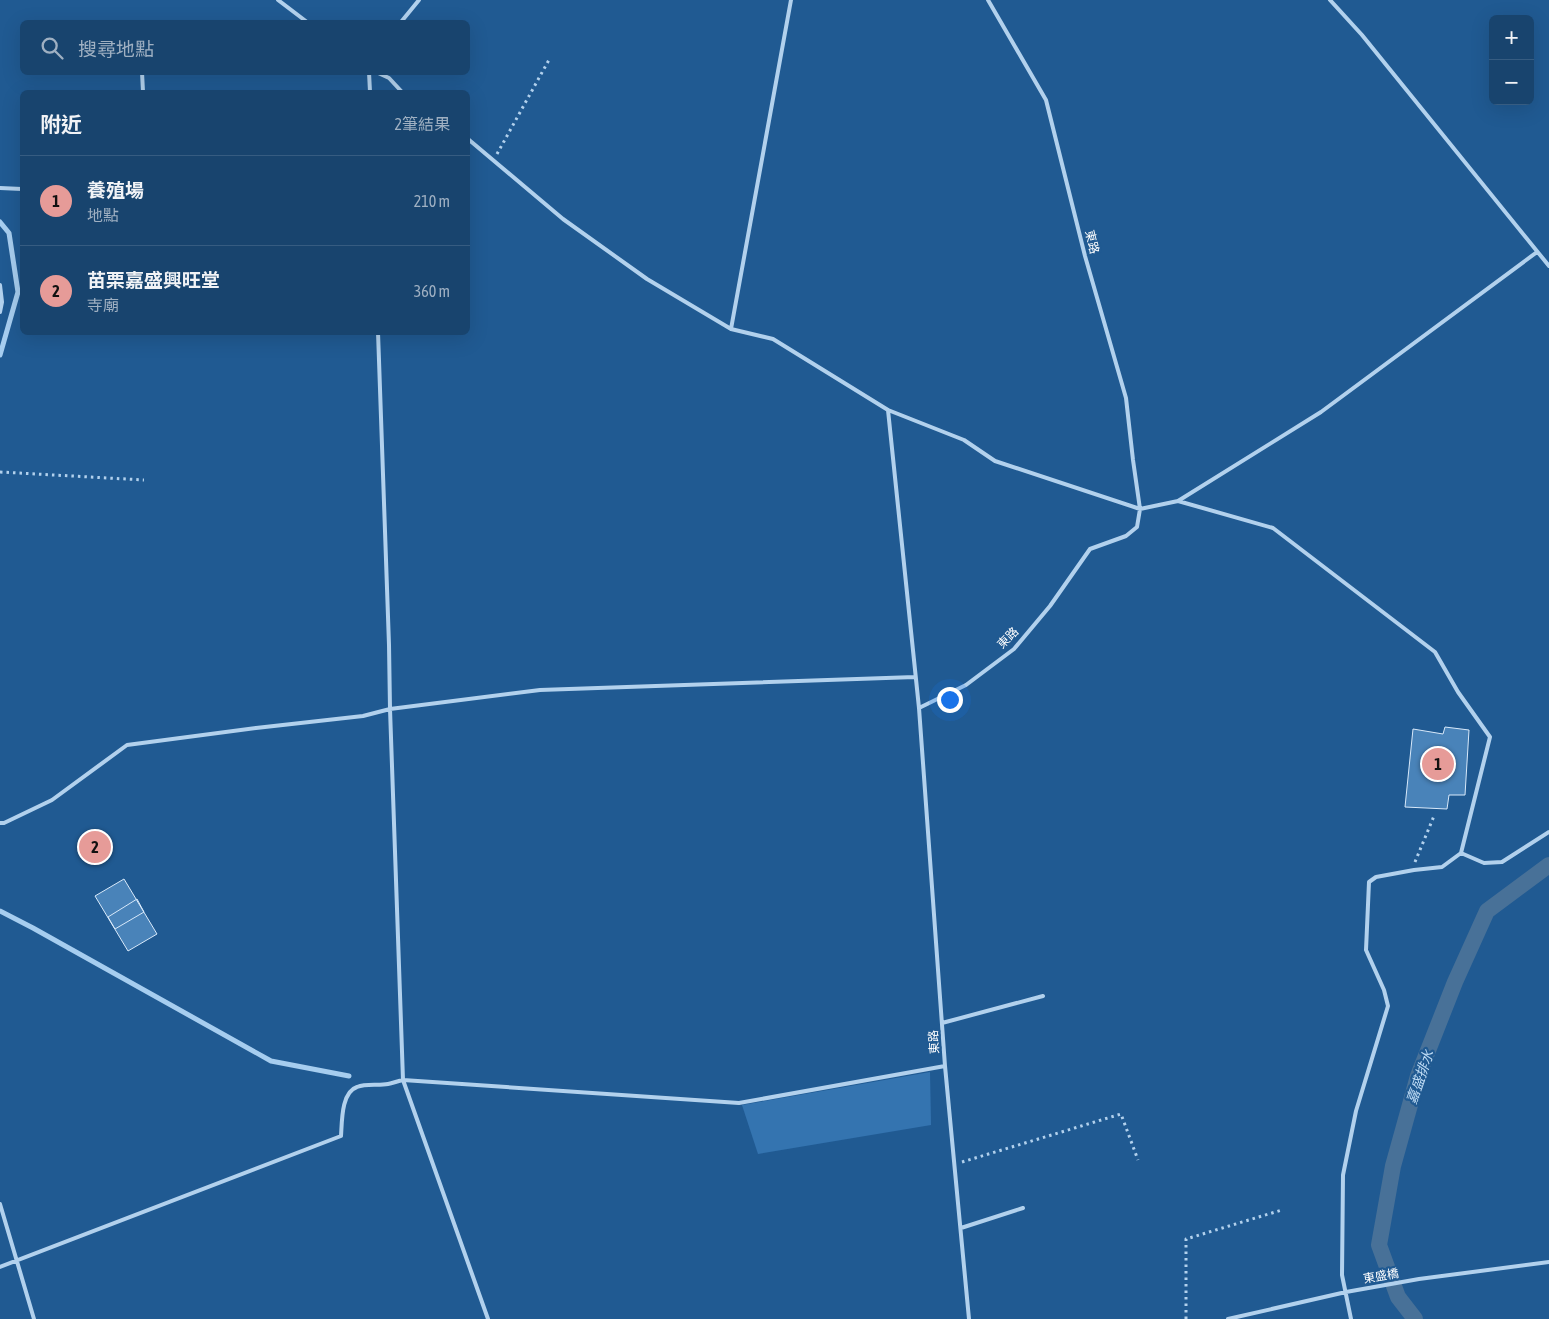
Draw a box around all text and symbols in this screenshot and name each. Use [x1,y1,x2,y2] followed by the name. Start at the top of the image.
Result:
[1489,15,1534,105] map controls
[1489,15,1534,60] button: +
[20,20,470,75] search box
[38,34,66,62] icon: search
[78,38,154,60] text: 搜尋地點
[1489,60,1534,105] button: −
[40,112,82,136] text: 附近
[394,115,450,133] text: 2筆結果
[87,179,144,201] text: 養殖場
[52,192,60,210] text: 1
[414,192,450,210] text: 210 m
[87,206,119,224] text: 地點
[1082,229,1102,255] street label: 東路
[87,269,220,291] text: 苗栗嘉盛興旺堂
[52,282,60,300] text: 2
[414,282,450,300] text: 360 m
[87,296,119,314] text: 寺廟
[995,625,1021,651] street label: 東路
[937,687,963,713] your location
[1422,745,1454,783] pin: 1
[79,828,111,866] pin: 2
[926,1030,942,1054] street label: 東路
[1403,1047,1437,1106] water label: 嘉盛排水
[1362,1266,1400,1286] street label: 東盛橋

